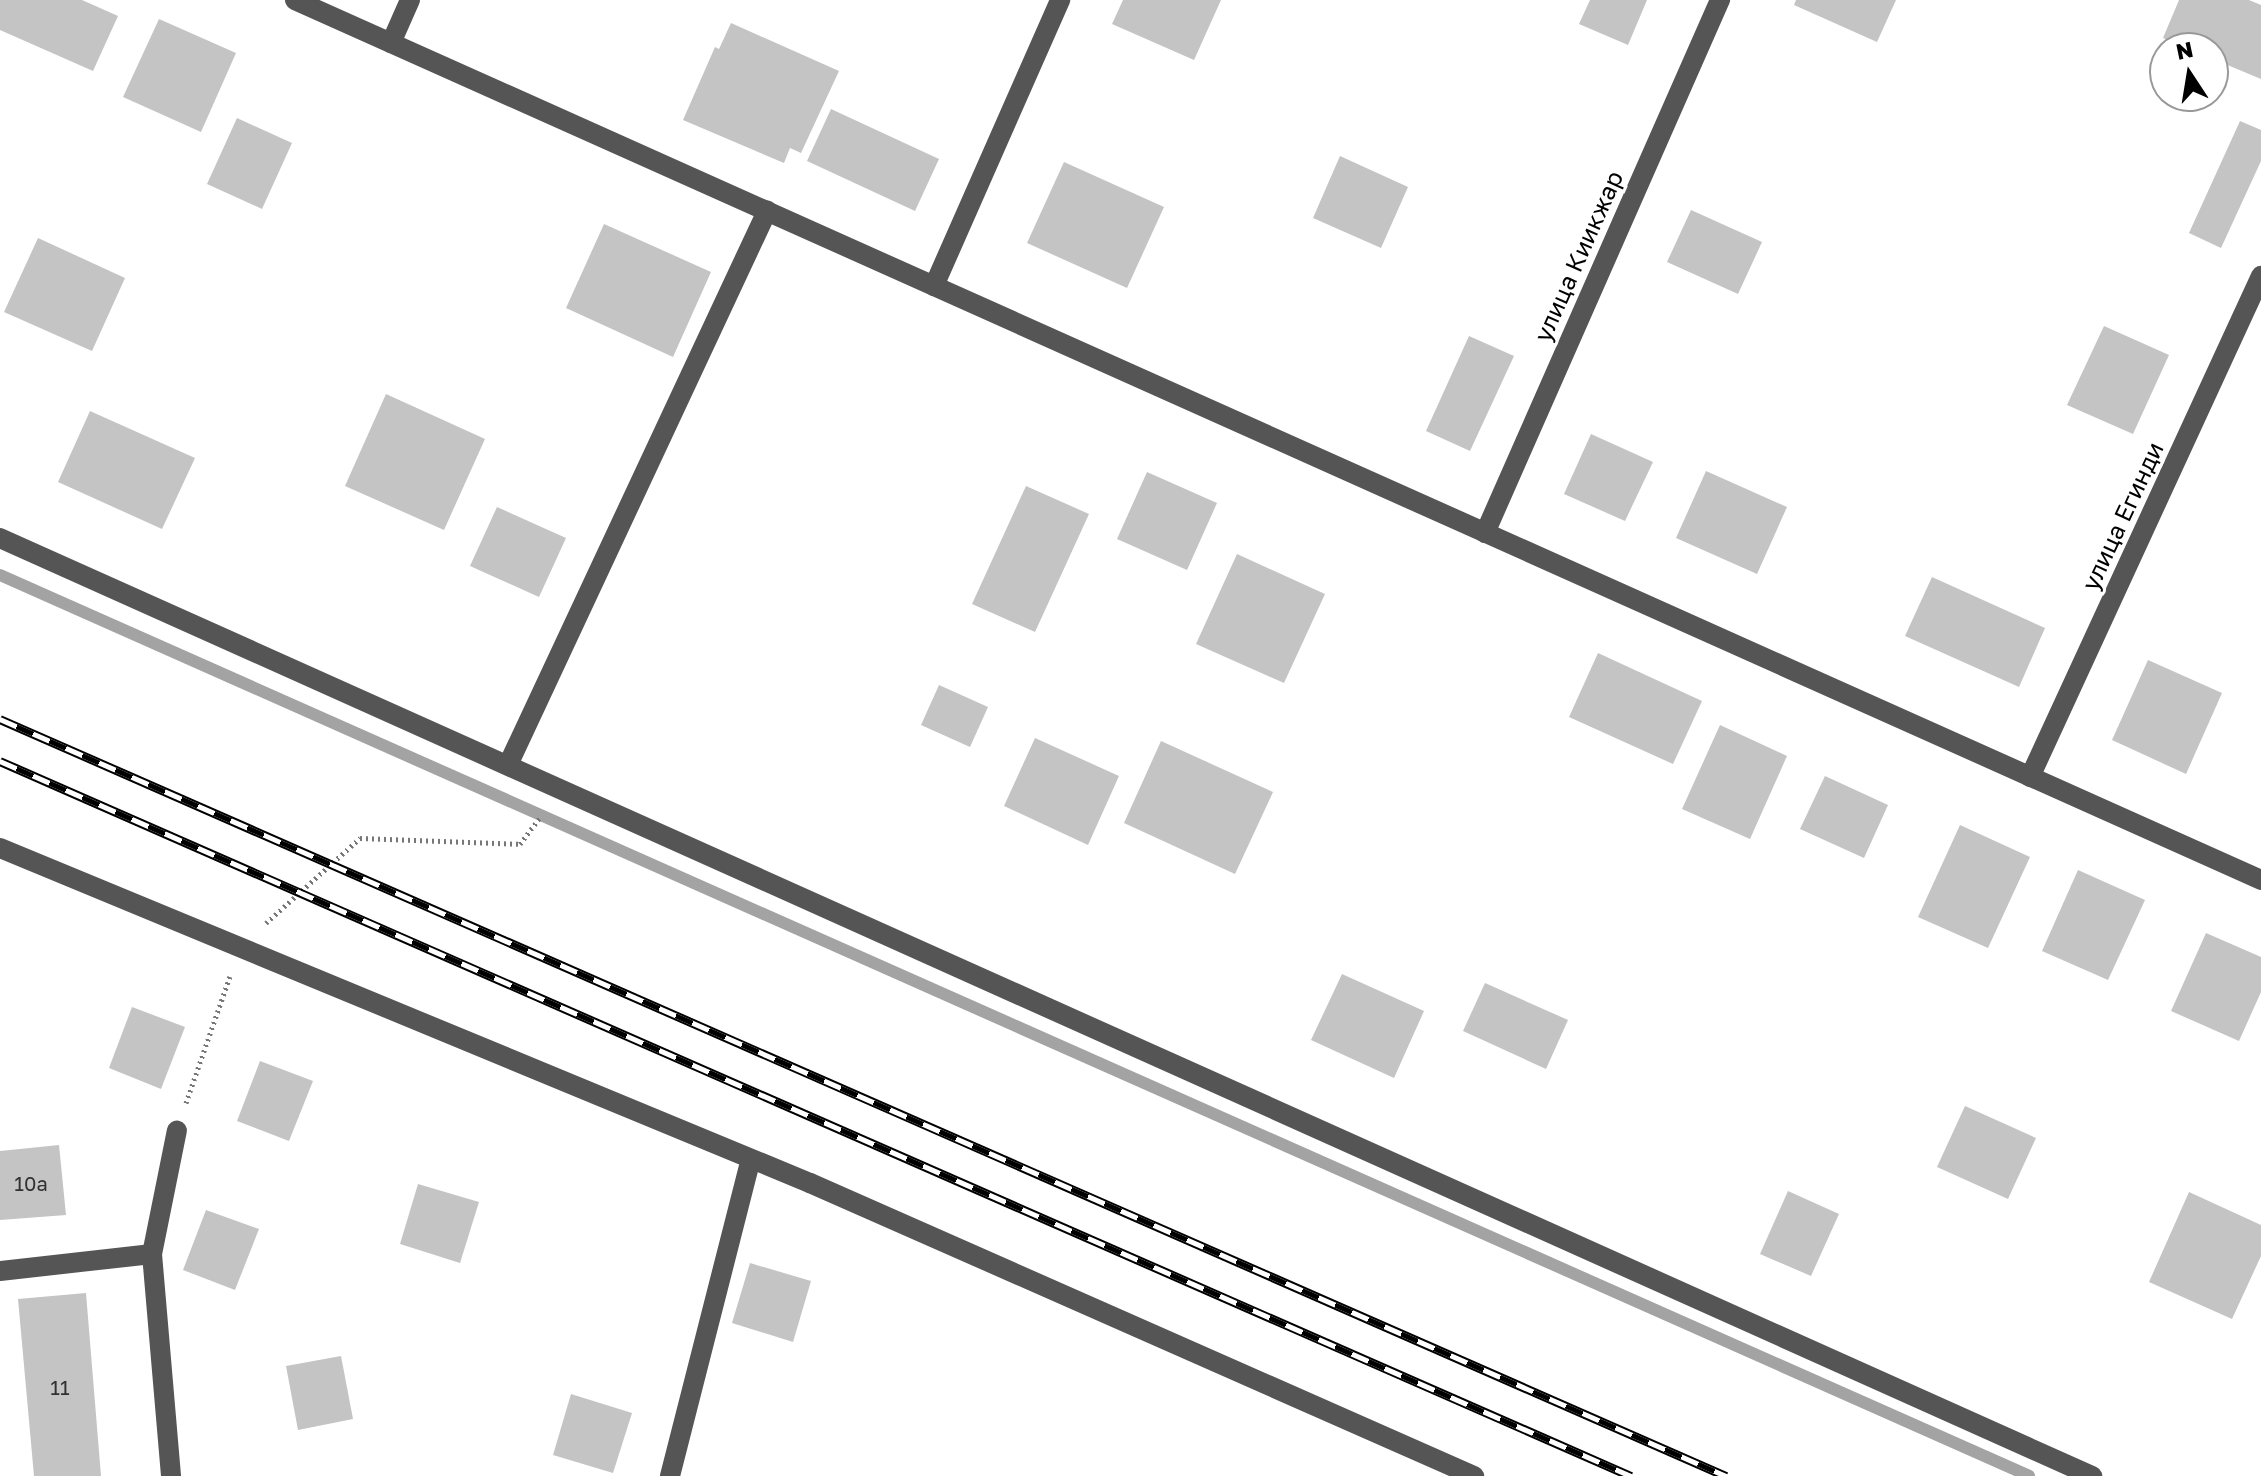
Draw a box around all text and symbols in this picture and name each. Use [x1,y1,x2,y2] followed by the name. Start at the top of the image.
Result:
[2149,32,2229,112] north arrow
[2173,35,2195,65] text: N
[1527,166,1629,346] street label: улица Киикжар
[2075,437,2169,595] street label: улица Егинди
[14,1171,48,1195] house number: 10a
[50,1375,70,1399] house number: 11

